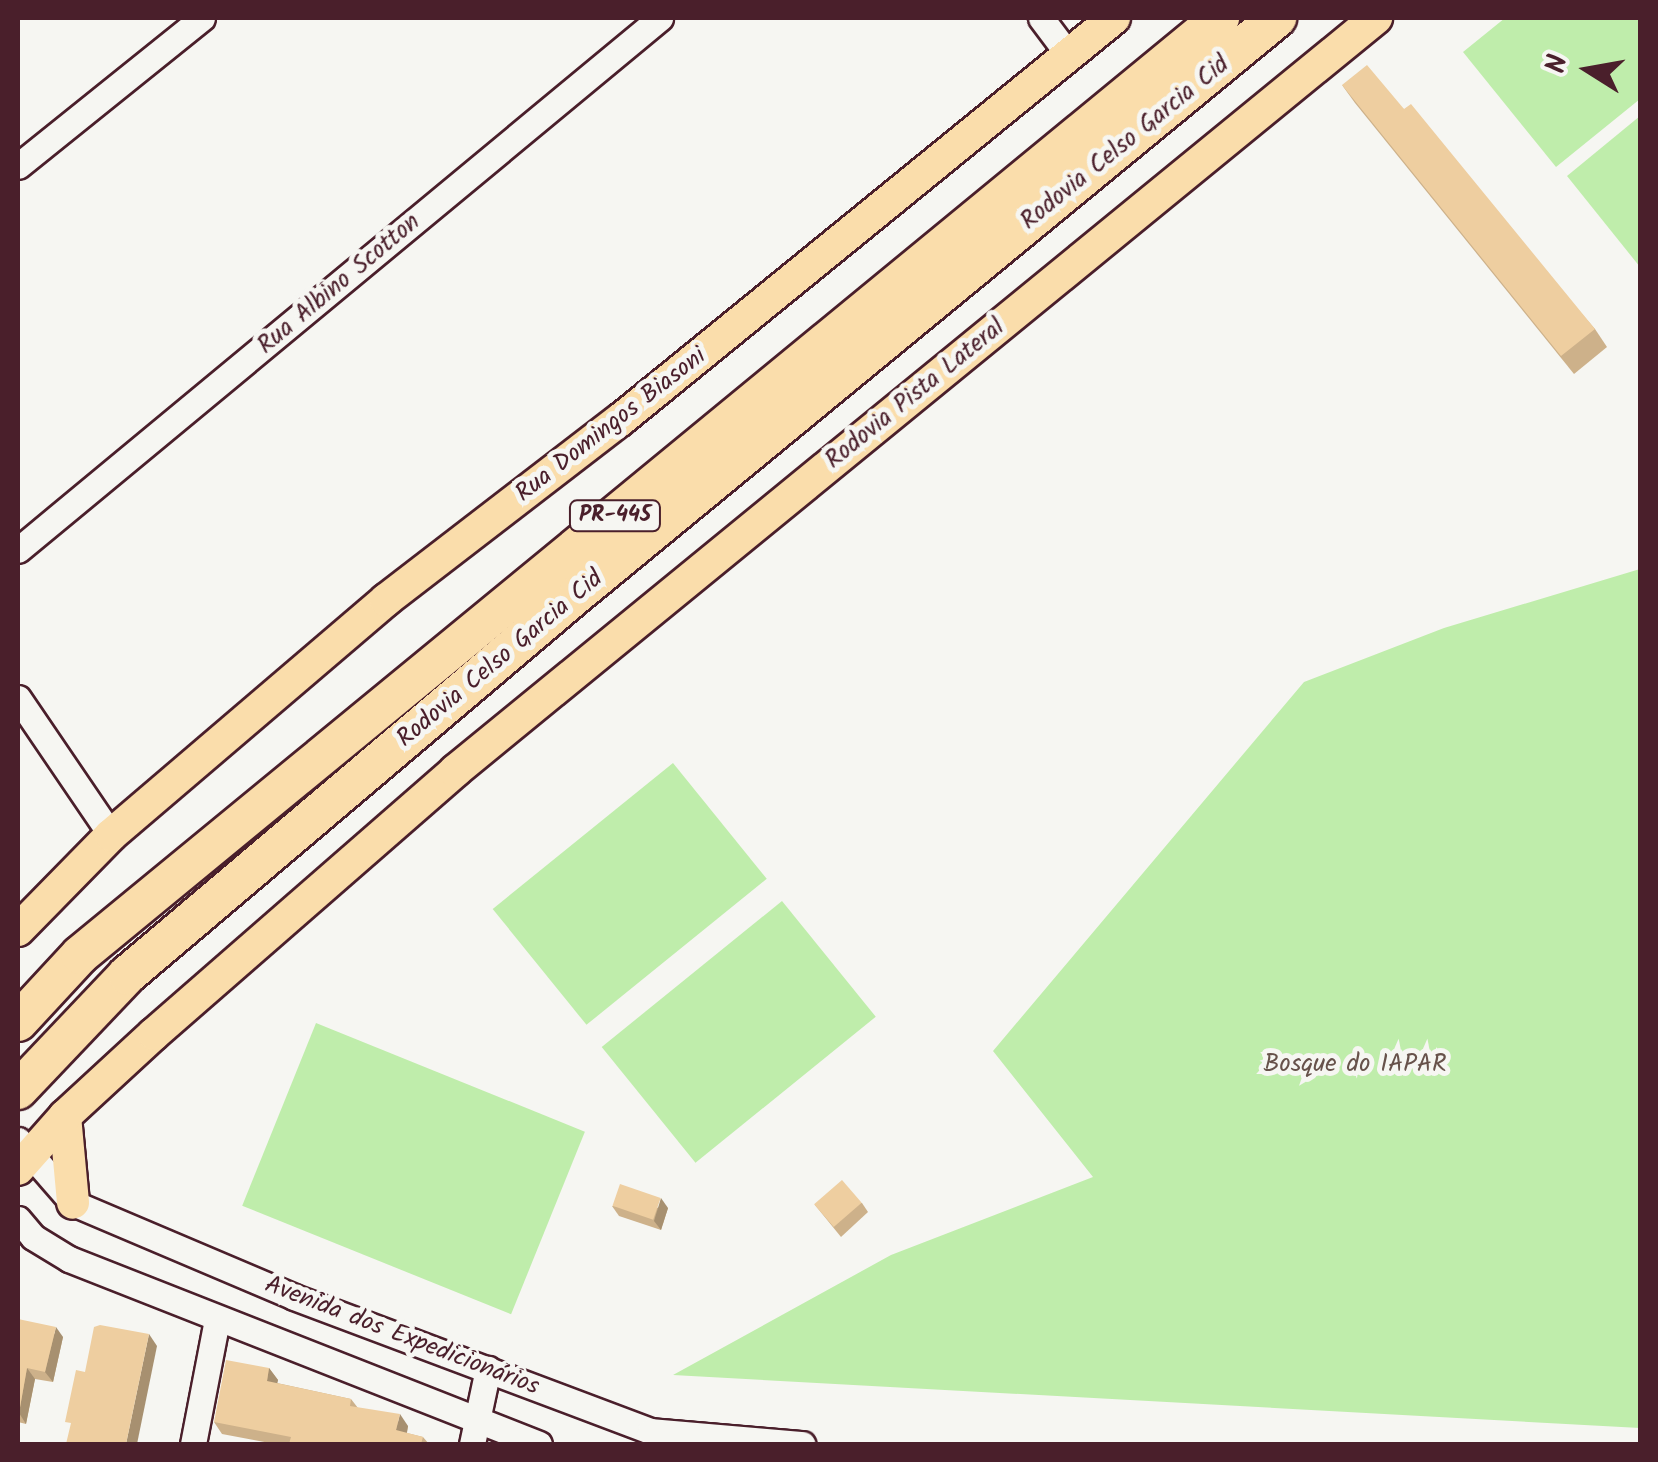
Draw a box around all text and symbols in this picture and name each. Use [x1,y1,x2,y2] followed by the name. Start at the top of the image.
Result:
[1538,20,1638,120] north arrow
[1015,50,1235,236] street label: Rodovia Celso Garcia Cid
[1534,51,1582,77] text: N
[252,207,426,361] street label: Rua Albino Scotton
[819,312,1011,476] street label: Rodovia Pista Lateral
[510,341,712,509] street label: Rua Domingos Biasoni
[568,499,662,533] road number: PR-445
[391,564,609,754] street label: Rodovia Celso Garcia Cid
[1263,1049,1447,1079] park label: Bosque do IAPAR
[260,1270,544,1402] street label: Avenida dos Expedicionários

